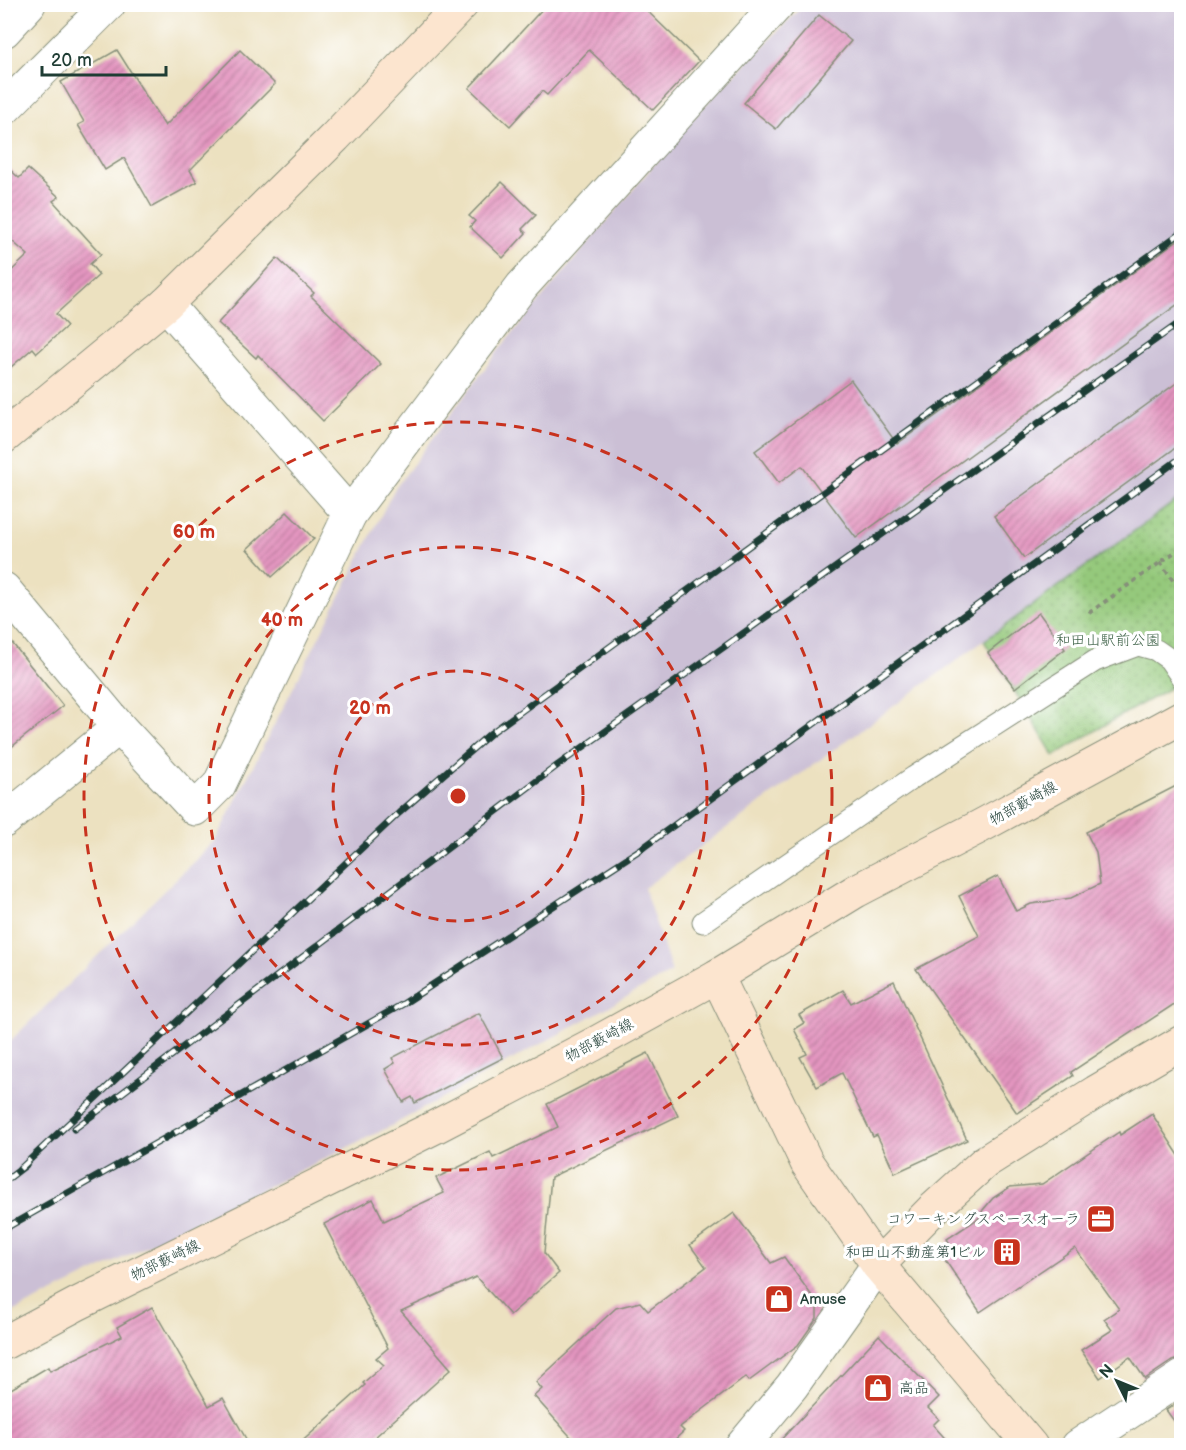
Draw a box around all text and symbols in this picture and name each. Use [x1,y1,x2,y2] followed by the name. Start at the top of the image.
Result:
[42,39,166,77] scale bar
[51,50,92,71] text: 20 m
[173,522,215,543] text: 60 m
[261,610,303,631] text: 40 m
[1055,631,1161,650] park label: 和田山駅前公園
[349,698,391,719] text: 20 m
[986,777,1061,830] street label: 物部藪崎線
[448,786,468,806] centre of rings
[562,1014,637,1066] street label: 物部藪崎線
[1085,1203,1117,1235] office icon: コワーキングスペースオーラ
[887,1210,1080,1229] place label: コワーキングスペースオーラ
[127,1235,203,1285] street label: 物部藪崎線
[991,1236,1023,1268] building icon: 和田山不動産第1ビル
[845,1243,986,1262] place label: 和田山不動産第1ビル
[763,1283,795,1315] shop icon: Amuse
[800,1290,846,1309] place label: Amuse
[1087,1351,1147,1411] north arrow
[1096,1361,1118,1383] text: N
[862,1372,894,1404] shop icon: 高品
[899,1379,929,1398] place label: 高品

